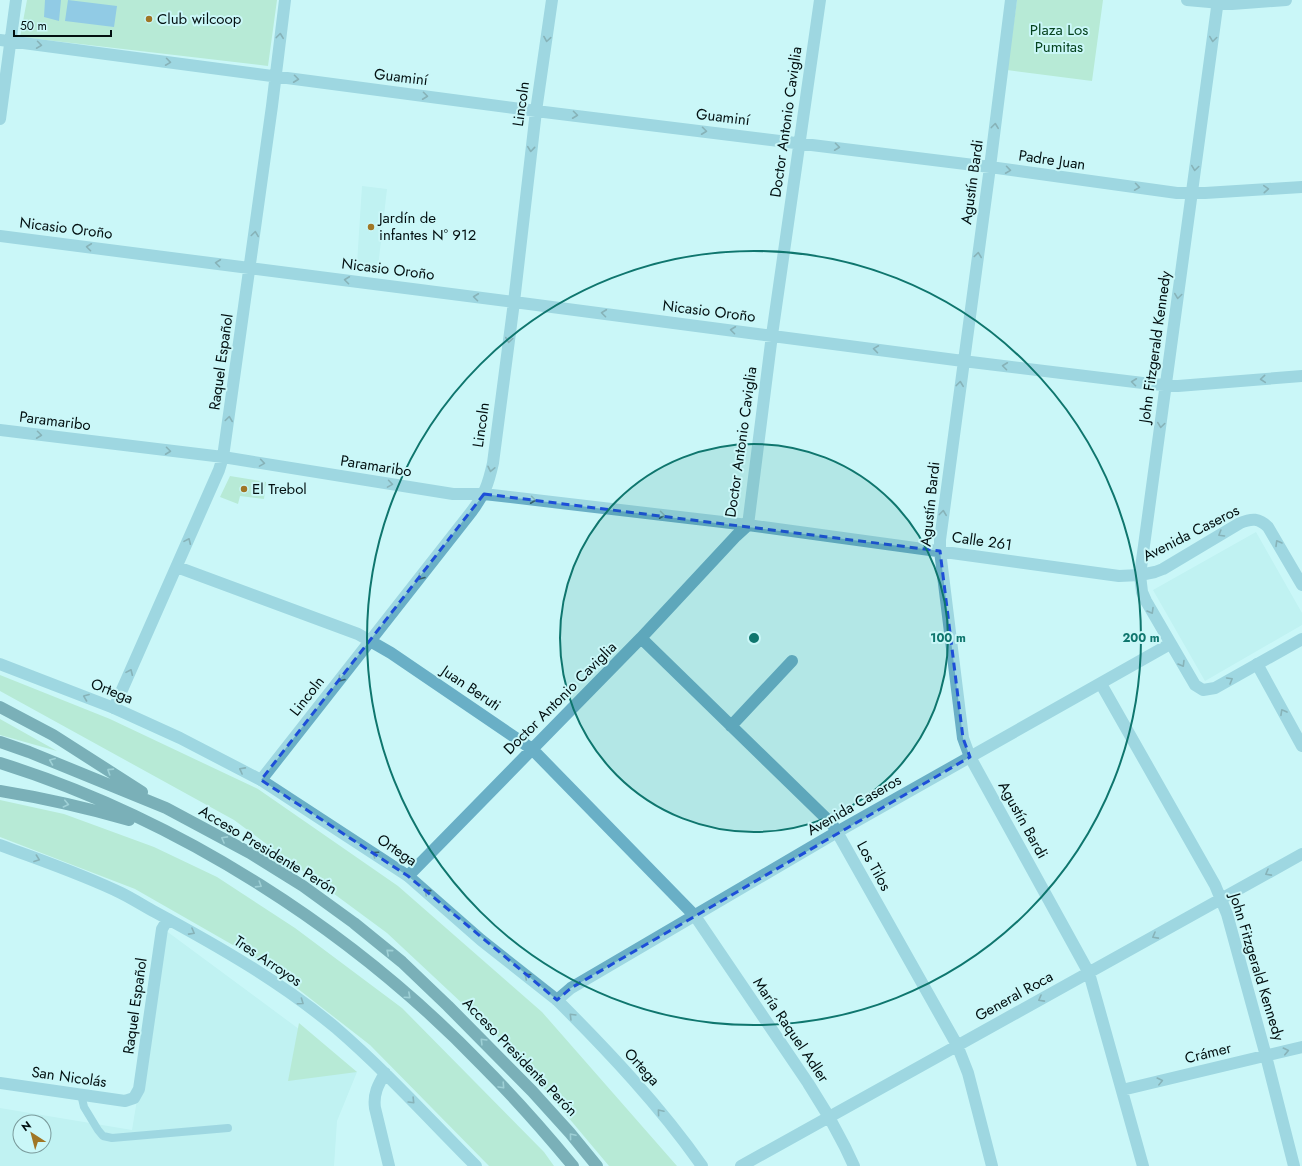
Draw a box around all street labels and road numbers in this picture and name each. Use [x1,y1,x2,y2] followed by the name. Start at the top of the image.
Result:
[765,45,807,199] street label: Doctor Antonio Caviglia
[373,63,430,91] street label: Guaminí
[507,80,535,128] street label: Lincoln
[695,103,752,131] street label: Guaminí
[955,138,989,226] street label: Agustín Bardi
[1017,144,1087,176] street label: Padre Juan
[18,211,114,245] street label: Nicasio Oroño
[340,252,436,286] street label: Nicasio Oroño
[1133,269,1177,426] street label: John Fitzgerald Kennedy
[661,294,757,328] street label: Nicasio Oroño
[203,312,239,412] street label: Raquel Español
[720,365,762,519] street label: Doctor Antonio Caviglia
[467,401,495,449] street label: Lincoln
[18,406,92,436] street label: Paramaribo
[339,450,413,482] street label: Paramaribo
[915,460,945,548] street label: Agustín Bardi
[1139,499,1243,567] street label: Avenida Caseros
[950,526,1014,556] street label: Calle 261
[498,636,622,760] street label: Doctor Antonio Caviglia
[435,659,505,716] street label: Juan Beruti
[284,671,330,721] street label: Lincoln
[87,673,137,709] street label: Ortega
[803,769,905,841] street label: Avenida Caseros
[993,777,1053,863] street label: Agustín Bardi
[195,800,341,900] street label: Acceso Presidente Perón
[373,829,421,871] street label: Ortega
[851,837,897,895] street label: Los Tilos
[1223,889,1290,1044] street label: John Fitzgerald Kennedy
[230,930,306,992] street label: Tres Arroyos
[117,956,153,1056] street label: Raquel Español
[971,965,1057,1027] street label: General Roca
[748,973,835,1088] street label: María Raquel Adler
[457,993,583,1121] street label: Acceso Presidente Perón
[1182,1036,1234,1069] street label: Crámer
[619,1043,665,1091] street label: Ortega
[30,1061,108,1093] street label: San Nicolás

